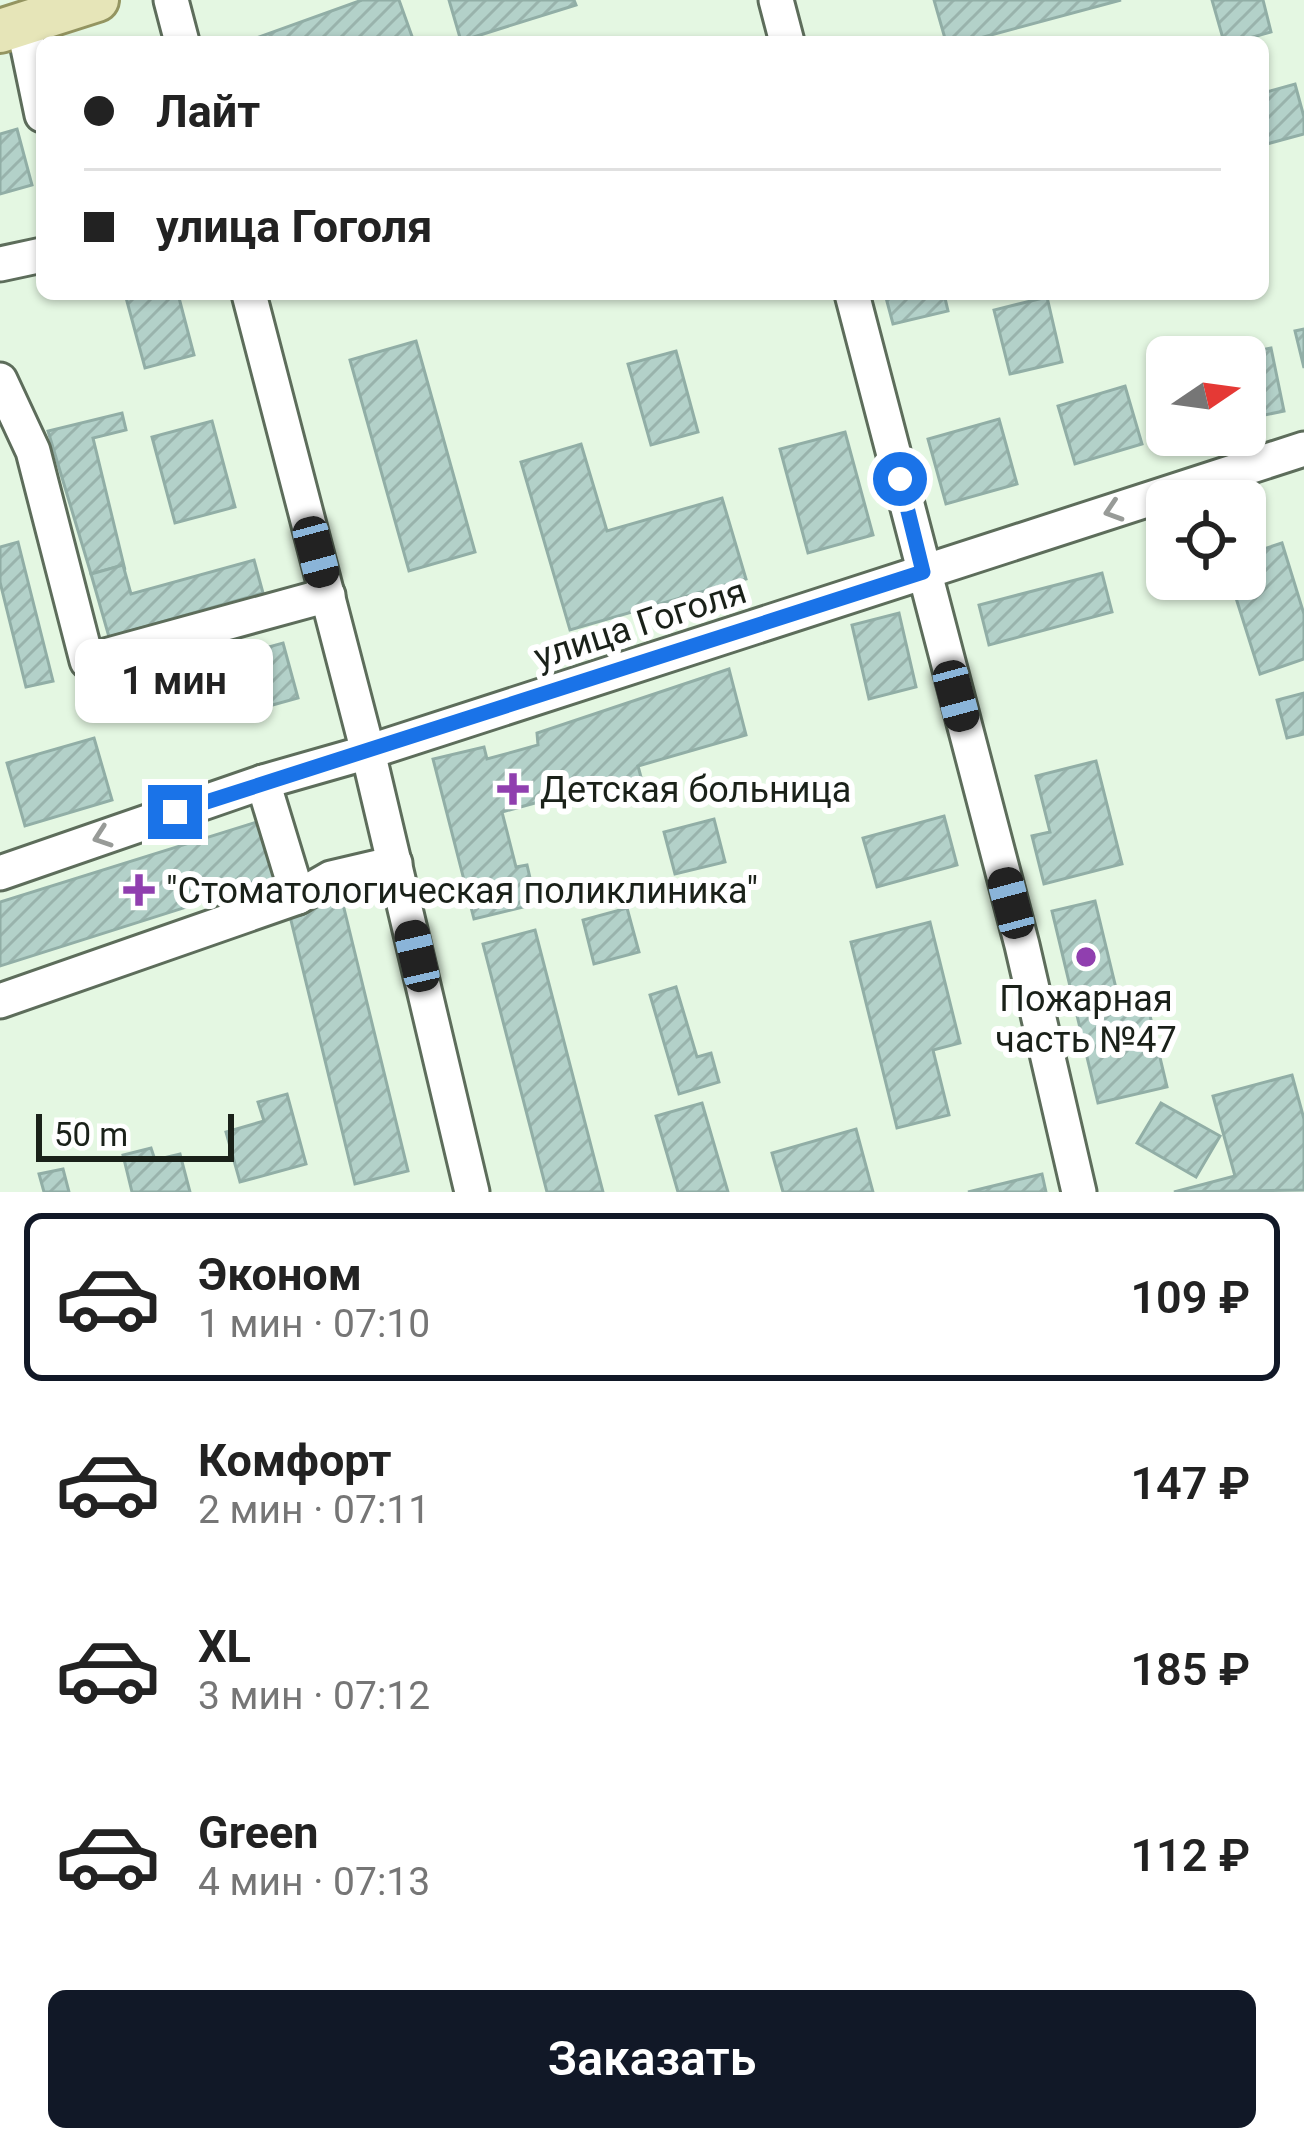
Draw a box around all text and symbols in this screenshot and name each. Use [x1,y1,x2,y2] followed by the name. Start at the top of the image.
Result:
[156,85,260,138] text: Лайт
[156,200,432,253] text: улица Гоголя
[1146,336,1266,456] north arrow
[1146,336,1266,600] map controls
[873,452,927,506] route start
[1146,480,1266,600] button: locate
[1103,496,1124,521] one-way arrow
[289,513,343,591] car
[529,570,752,678] street label: улица Гоголя
[76,638,274,722] callout: 1 мин
[929,657,983,735] car
[121,658,227,704] text: 1 мин
[540,769,851,811] place label: Детская больница
[497,773,529,805] marker: Детская больница
[148,785,202,839] route end
[93,823,114,848] one-way arrow
[984,864,1038,942] car
[166,870,758,912] place label: "Стоматологическая поликлиника"
[123,874,155,906] marker: "Стоматологическая поликлиника"
[391,917,443,995] car
[1073,944,1099,970] marker: Пожарная часть №47
[995,978,1177,1061] place label: Пожарная часть №47
[36,1108,234,1161] scale bar
[54,1115,128,1154] text: 50 m
[54,1243,162,1351] icon: car
[198,1248,362,1301] text: Эконом
[1130,1271,1250,1324] text: 109 ₽
[198,1301,430,1347] text: 1 мин · 07:10
[54,1429,162,1537] icon: car
[198,1434,391,1487] text: Комфорт
[1130,1457,1250,1510] text: 147 ₽
[198,1487,430,1533] text: 2 мин · 07:11
[54,1615,162,1723] icon: car
[198,1620,251,1673] text: XL
[1130,1643,1250,1696] text: 185 ₽
[198,1673,430,1719] text: 3 мин · 07:12
[54,1801,162,1909] icon: car
[198,1806,319,1859] text: Green
[1130,1829,1250,1882] text: 112 ₽
[198,1859,430,1905] text: 4 мин · 07:13
[48,1990,1256,2128] button: Заказать

